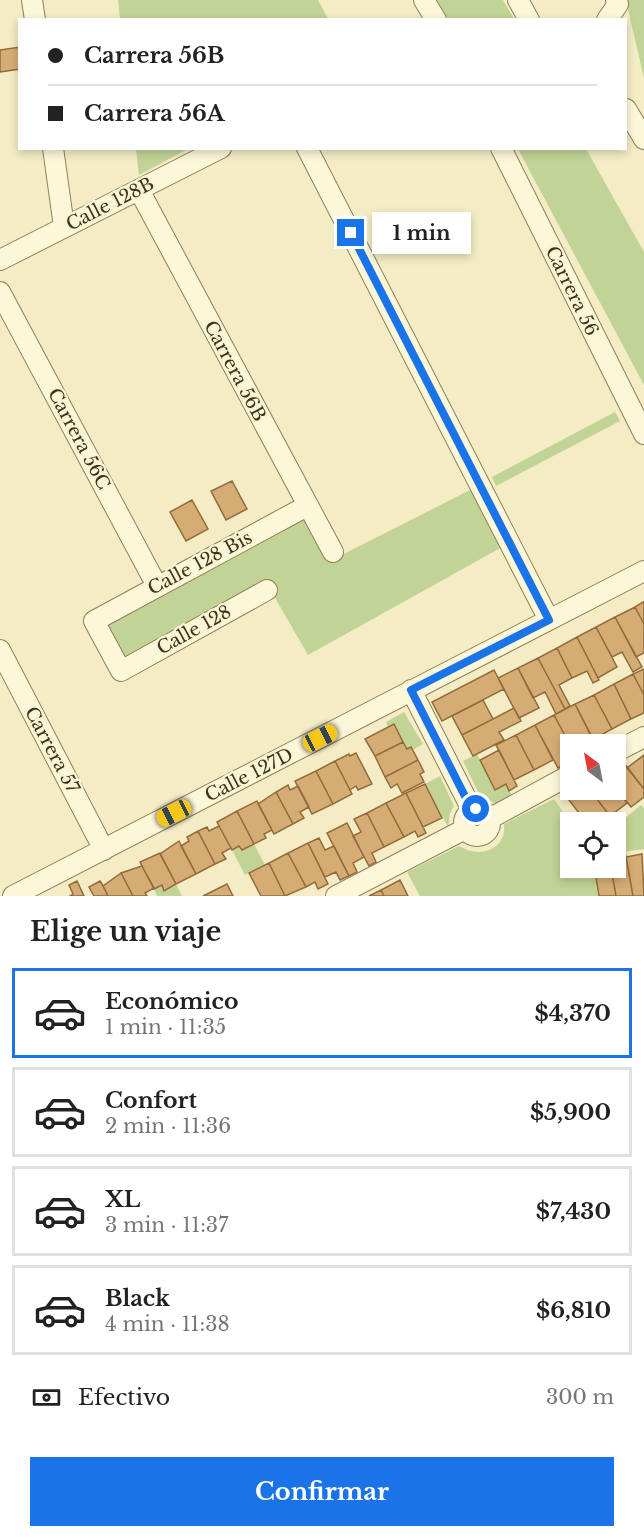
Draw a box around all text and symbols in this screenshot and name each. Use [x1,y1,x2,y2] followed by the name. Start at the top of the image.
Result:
[84,42,224,69] text: Carrera 56B
[84,100,225,127] text: Carrera 56A
[62,173,158,235] street label: Calle 128B
[372,212,471,254] callout: 1 min
[337,219,364,246] route end
[393,221,450,245] text: 1 min
[541,243,603,339] street label: Carrera 56
[199,317,271,425] street label: Carrera 56B
[43,385,115,493] street label: Carrera 56C
[144,526,256,600] street label: Calle 128 Bis
[153,601,235,659] street label: Calle 128
[20,703,84,798] street label: Carrera 57
[300,722,340,754] car
[560,734,626,800] north arrow
[560,734,626,878] map controls
[201,743,297,807] street label: Calle 127D
[462,795,489,822] route start
[154,797,194,829] car
[560,812,626,878] button: locate
[30,915,221,948] text: Elige un viaje
[33,986,87,1040] icon: car
[105,988,238,1015] text: Económico
[534,1000,611,1027] text: $4,370
[105,1015,226,1039] text: 1 min · 11:35
[33,1085,87,1139] icon: car
[105,1087,197,1114] text: Confort
[530,1099,611,1126] text: $5,900
[105,1114,231,1138] text: 2 min · 11:36
[33,1184,87,1238] icon: car
[105,1186,140,1213] text: XL
[536,1198,611,1225] text: $7,430
[105,1213,228,1237] text: 3 min · 11:37
[33,1283,87,1337] icon: car
[105,1285,170,1312] text: Black
[536,1297,611,1324] text: $6,810
[105,1312,230,1336] text: 4 min · 11:38
[30,1381,63,1414] icon: cash
[78,1384,170,1411] text: Efectivo
[546,1385,614,1409] text: 300 m
[30,1457,614,1526] button: Confirmar

